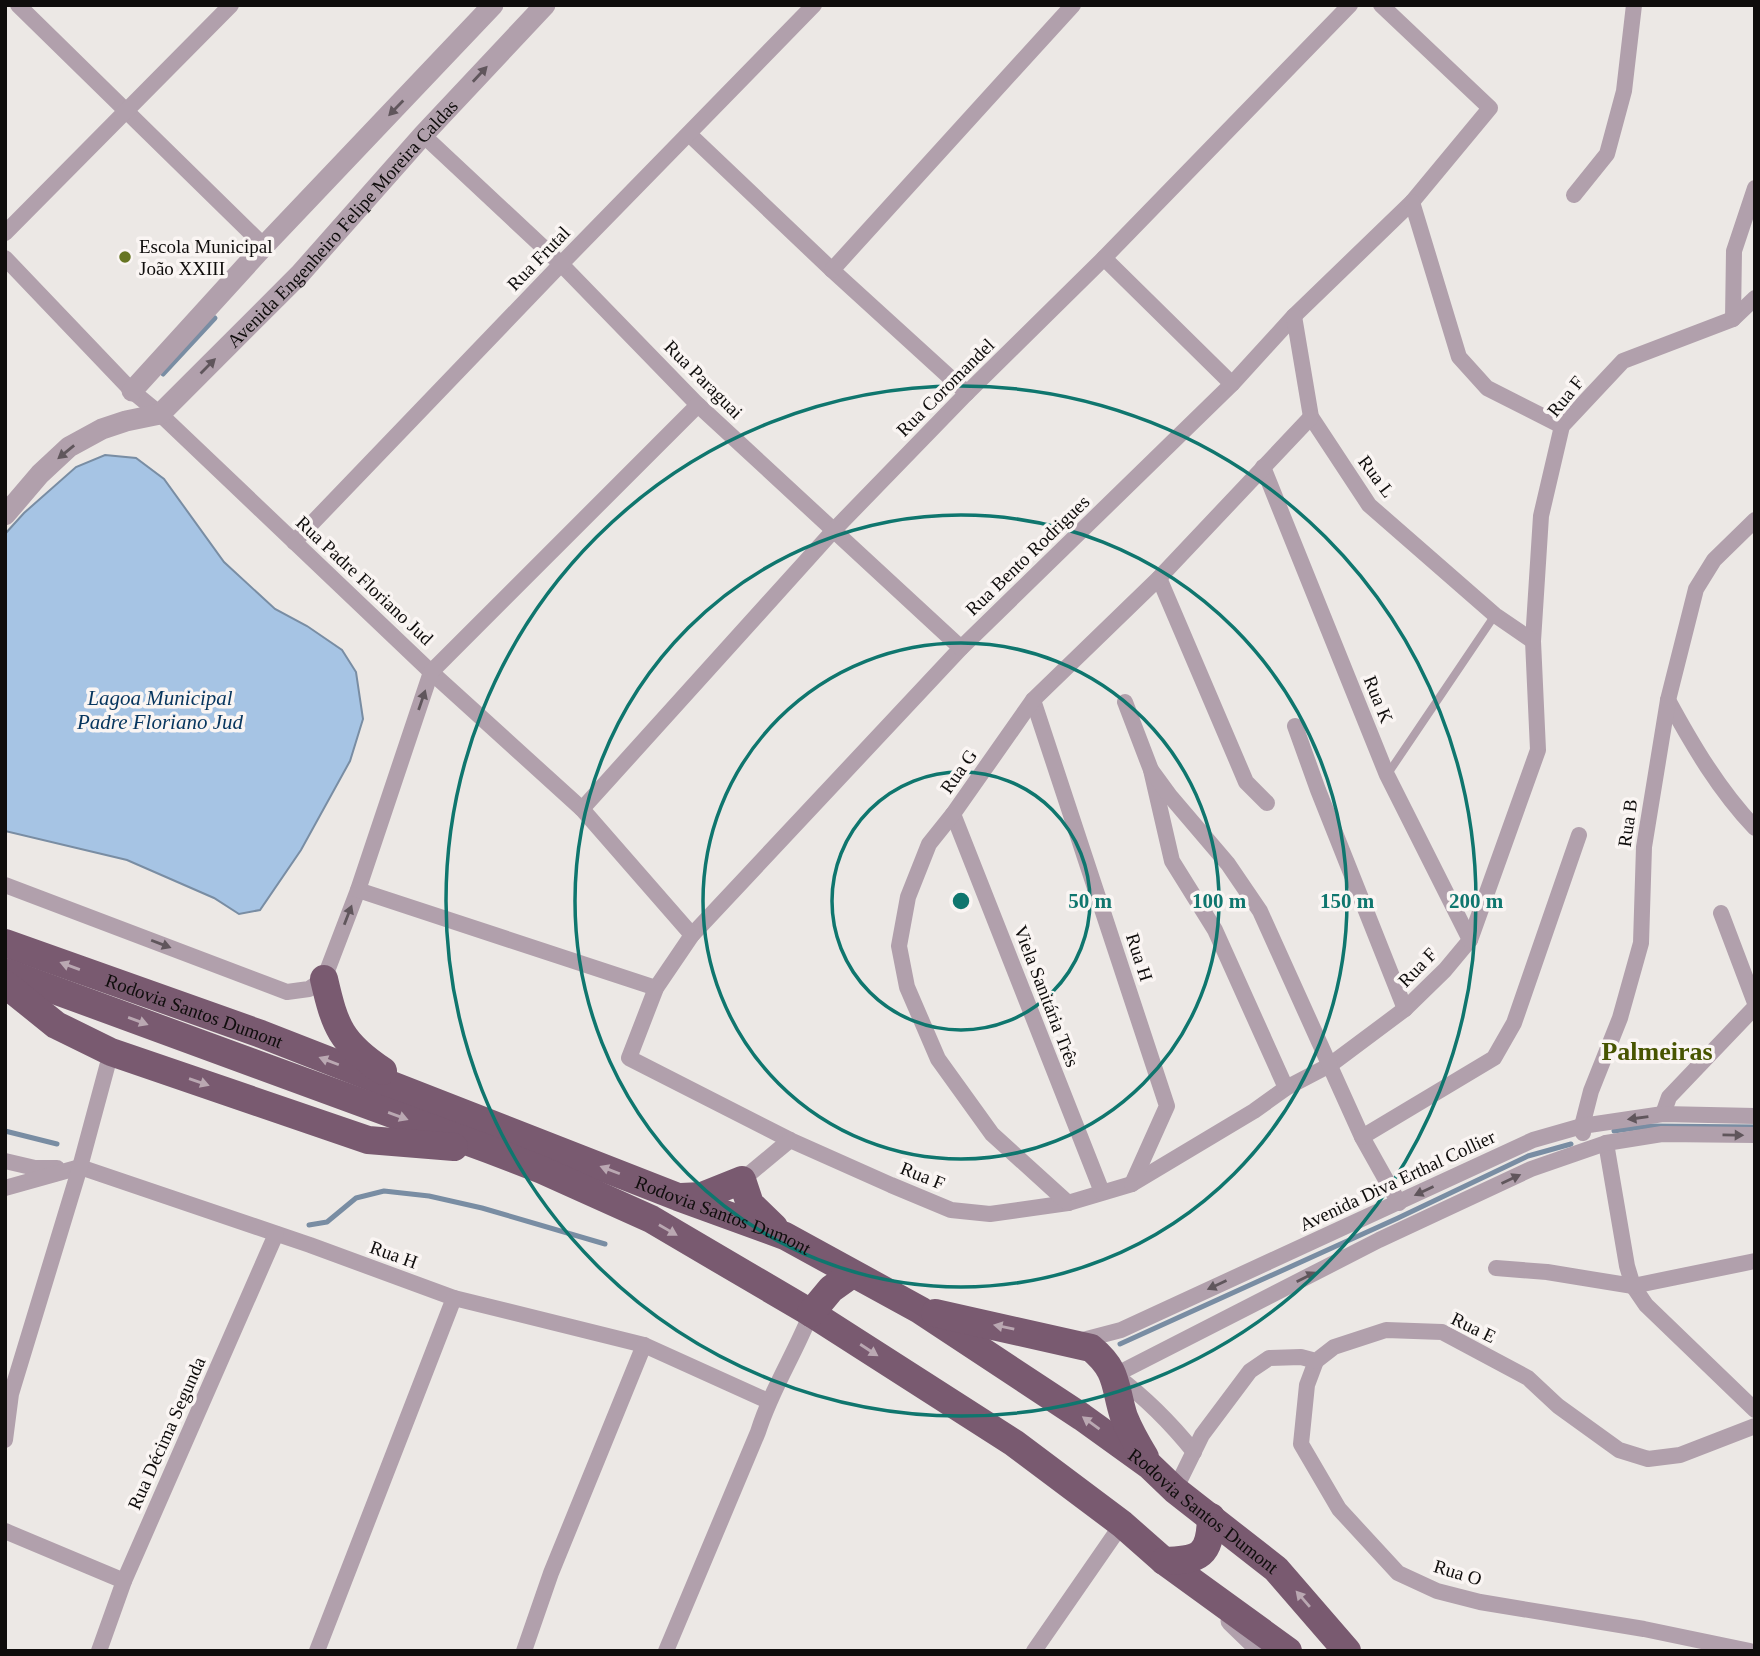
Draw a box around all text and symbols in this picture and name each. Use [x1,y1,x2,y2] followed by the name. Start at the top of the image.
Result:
[472,66,488,83] one-way arrow
[223,95,462,352] street label: Avenida Engenheiro Felipe Moreira Caldas
[388,99,404,116] one-way arrow
[503,222,574,295] street label: Rua Frutal
[139,236,273,279] place label: Escola Municipal João XXIII
[117,249,133,265] marker: Escola Municipal João XXIII
[892,334,998,440] street label: Rua Coromandel
[660,336,747,423] street label: Rua Paraguai
[200,358,216,375] one-way arrow
[1543,372,1588,421] street label: Rua F
[57,444,75,459] one-way arrow
[1354,451,1399,501] street label: Rua L
[961,491,1093,620] street label: Rua Bento Rodrigues
[292,512,438,649] street label: Rua Padre Floriano Jud
[1360,673,1398,726] street label: Rua K
[76,686,244,734] water label: Lagoa Municipal Padre Floriano Jud
[417,689,428,710] one-way arrow
[936,745,981,797] street label: Rua G
[1614,798,1641,848] street label: Rua B
[949,889,973,913] centre of rings
[1068,889,1112,913] text: 50 m
[1192,889,1247,913] text: 100 m
[1320,889,1375,913] text: 150 m
[1449,889,1504,913] text: 200 m
[343,904,354,925] one-way arrow
[1010,922,1083,1070] street label: Viela Sanitária Três
[1122,931,1157,984] street label: Rua H
[150,939,171,950] one-way arrow
[1394,944,1441,991] street label: Rua F
[59,960,80,971] one-way arrow
[103,970,287,1053] street label: Rodovia Santos Dumont
[128,1016,149,1027] one-way arrow
[1601,1037,1713,1066] district label: Palmeiras
[319,1055,340,1066] one-way arrow
[188,1077,209,1088] one-way arrow
[387,1111,408,1122] one-way arrow
[1627,1113,1649,1124] one-way arrow
[1296,1126,1499,1235] street label: Avenida Diva Erthal Collier
[1722,1129,1744,1140] one-way arrow
[898,1157,948,1194] street label: Rua F
[599,1165,620,1176] one-way arrow
[632,1171,815,1260] street label: Rodovia Santos Dumont
[1501,1173,1521,1184] one-way arrow
[1414,1185,1434,1197] one-way arrow
[659,1224,678,1236] one-way arrow
[367,1236,421,1273] street label: Rua H
[1296,1272,1316,1283] one-way arrow
[1207,1279,1227,1291] one-way arrow
[1448,1308,1499,1347] street label: Rua E
[993,1321,1015,1332] one-way arrow
[859,1344,878,1357] one-way arrow
[123,1353,210,1513] street label: Rua Décima Segunda
[1082,1416,1100,1430] one-way arrow
[1124,1444,1283,1578] street label: Rodovia Santos Dumont
[1431,1555,1484,1590] street label: Rua O
[1295,1590,1311,1608] one-way arrow

